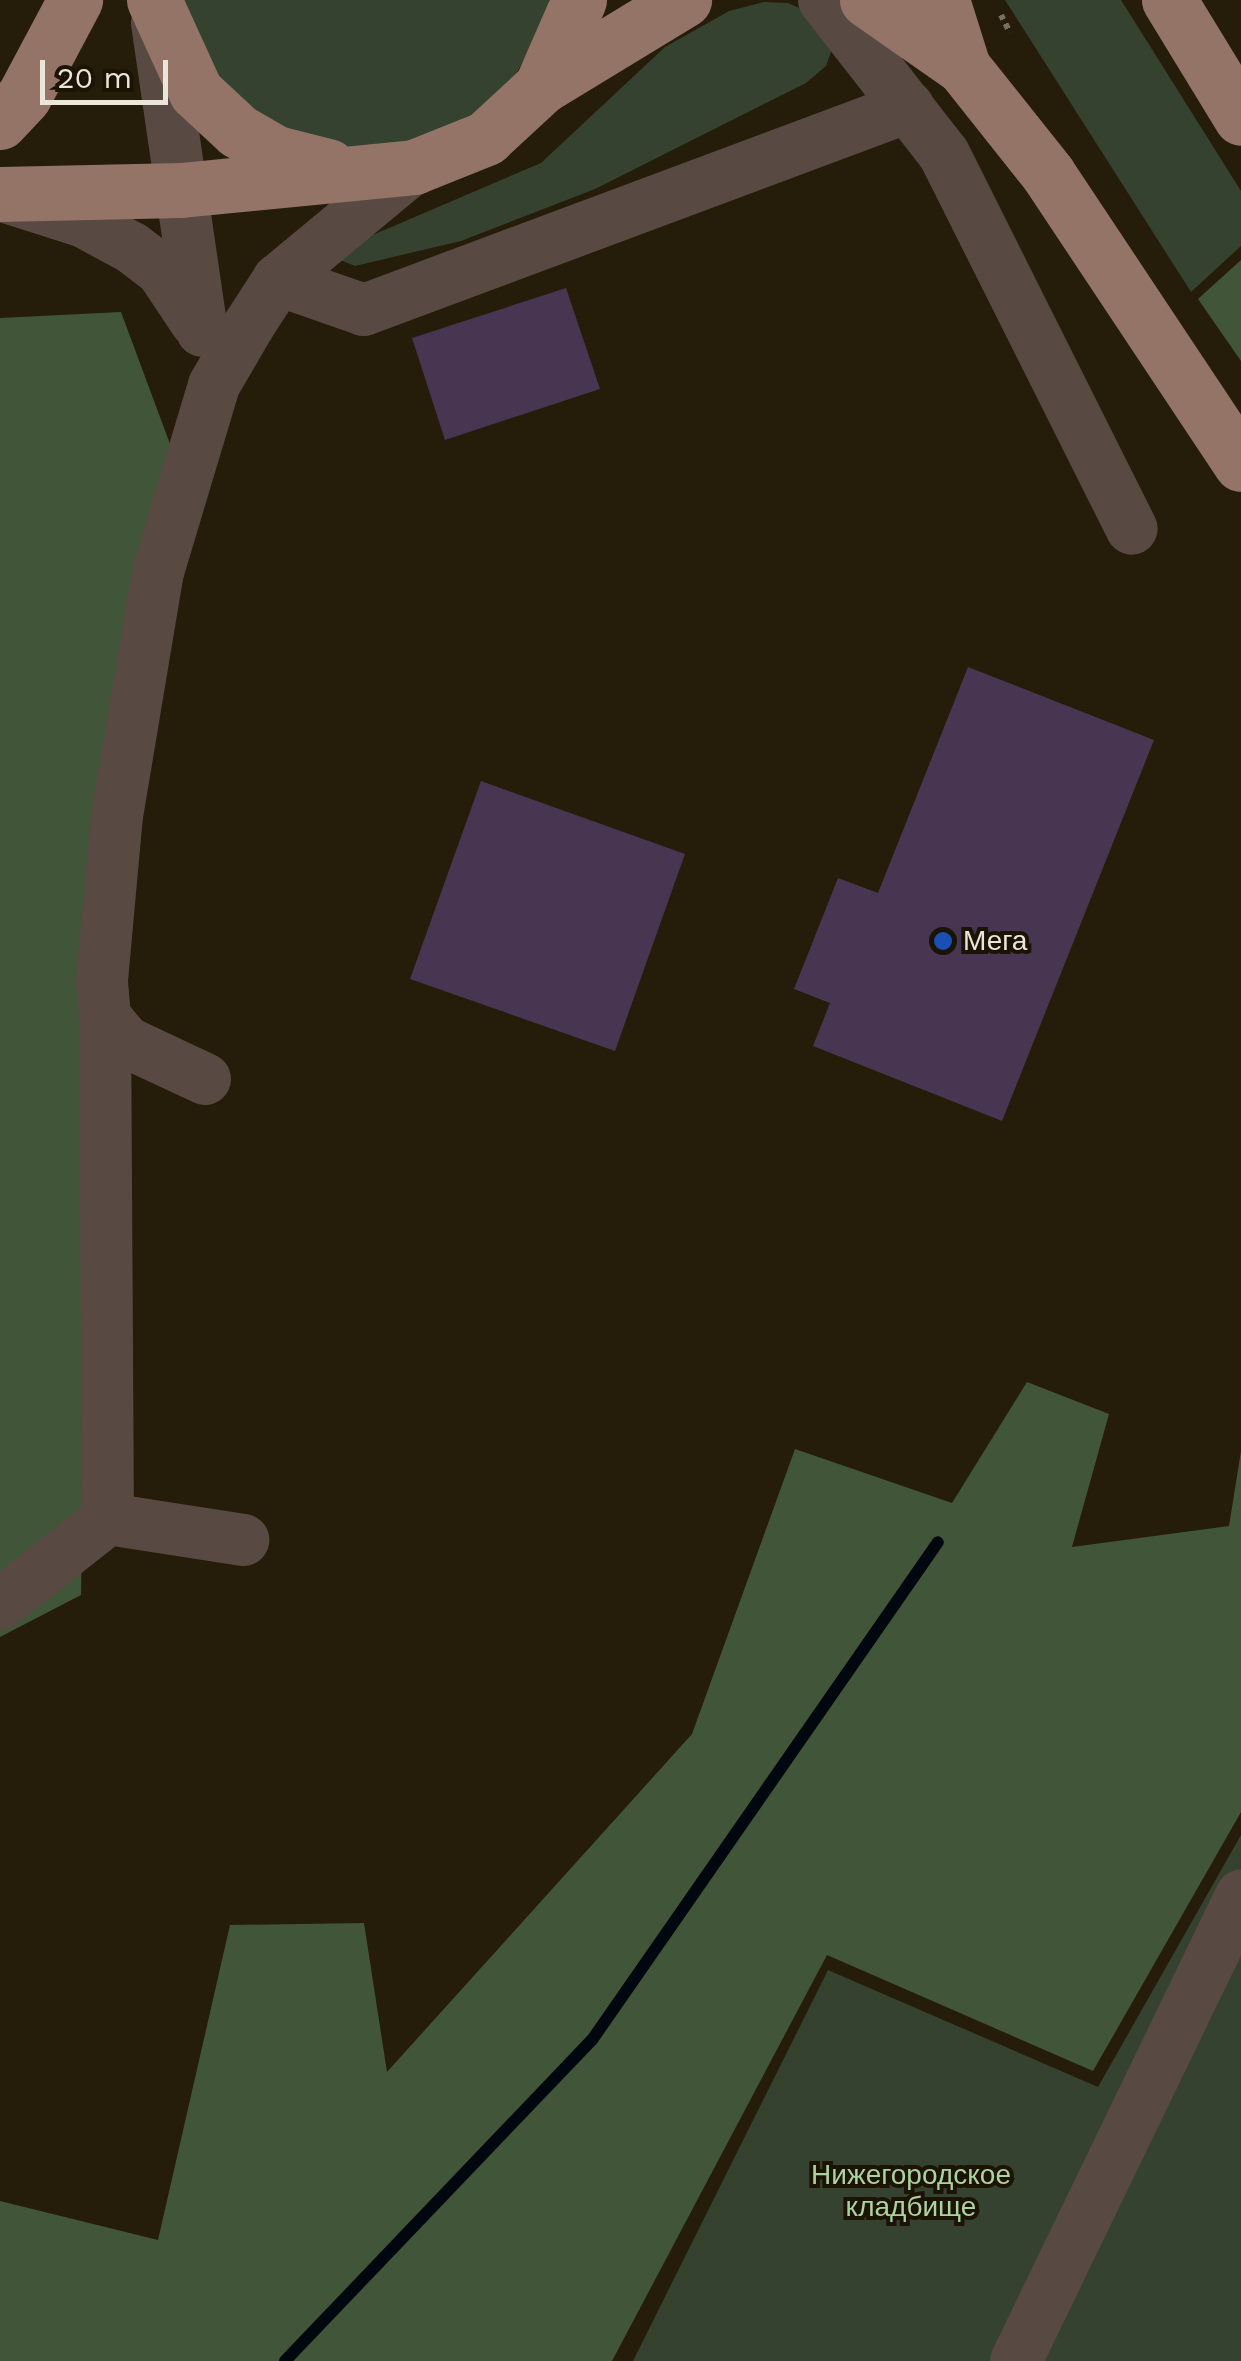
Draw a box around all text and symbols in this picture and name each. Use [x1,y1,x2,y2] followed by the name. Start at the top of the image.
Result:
[45,40,172,102] scale bar
[57,60,132,95] text: 20 m
[963,924,1027,958] place label: Мега
[932,930,954,952] marker: Мега
[811,2158,1011,2224] park label: Нижегородское кладбище

